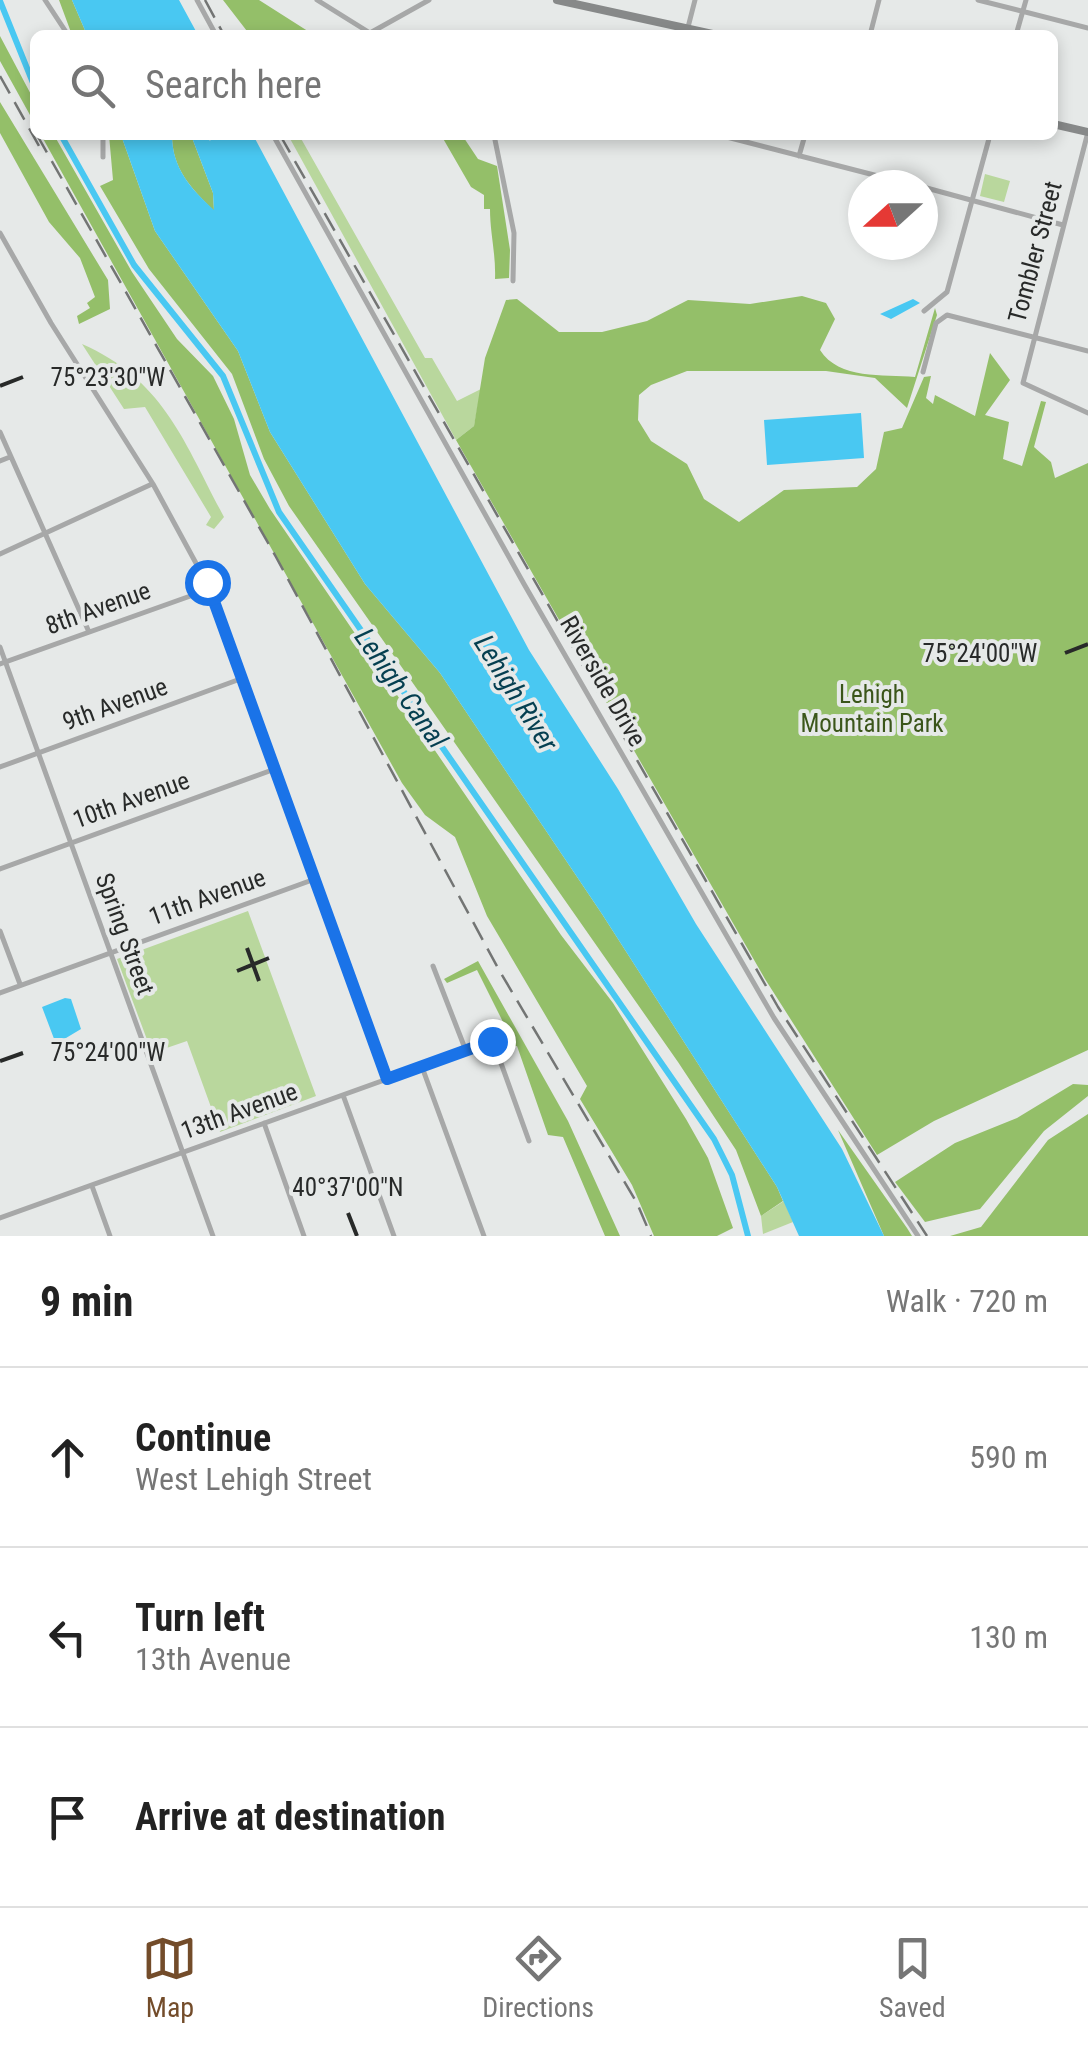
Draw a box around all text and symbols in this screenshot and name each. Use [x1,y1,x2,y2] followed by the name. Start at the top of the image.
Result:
[30,30,1058,140] search box
[65,58,120,113] icon: search
[145,63,322,107] text: Search here
[848,170,938,260] north arrow
[1002,178,1068,326] street label: Tombler Street
[51,363,165,392] text: 75°23'30"W
[185,560,231,606] route start
[42,576,154,640] street label: 8th Avenue
[554,611,652,751] street label: Riverside Drive
[348,622,455,755] water label: Lehigh Canal
[467,629,565,758] water label: Lehigh River
[923,639,1037,668] text: 75°24'00"W
[59,672,171,736] street label: 9th Avenue
[800,680,944,738] park label: Lehigh Mountain Park
[69,766,193,834] street label: 10th Avenue
[145,863,269,931] street label: 11th Avenue
[90,869,160,999] street label: Spring Street
[470,1019,516,1065] route end
[51,1038,165,1067] text: 75°24'00"W
[177,1077,301,1145] street label: 13th Avenue
[292,1173,404,1202] text: 40°37'00"N
[40,1277,133,1326] text: 9 min
[886,1282,1048,1320] text: Walk · 720 m
[135,1416,271,1460] text: Continue
[40,1430,95,1485] icon: ahead
[969,1438,1048,1476] text: 590 m
[135,1460,372,1498] text: West Lehigh Street
[135,1596,265,1640] text: Turn left
[40,1610,95,1665] icon: left
[969,1618,1048,1656] text: 130 m
[135,1640,291,1678] text: 13th Avenue
[40,1790,95,1845] icon: arrive
[135,1795,445,1839] text: Arrive at destination
[142,1931,197,2024] tab: Map
[482,1931,594,2024] tab: Directions
[879,1931,946,2024] tab: Saved

